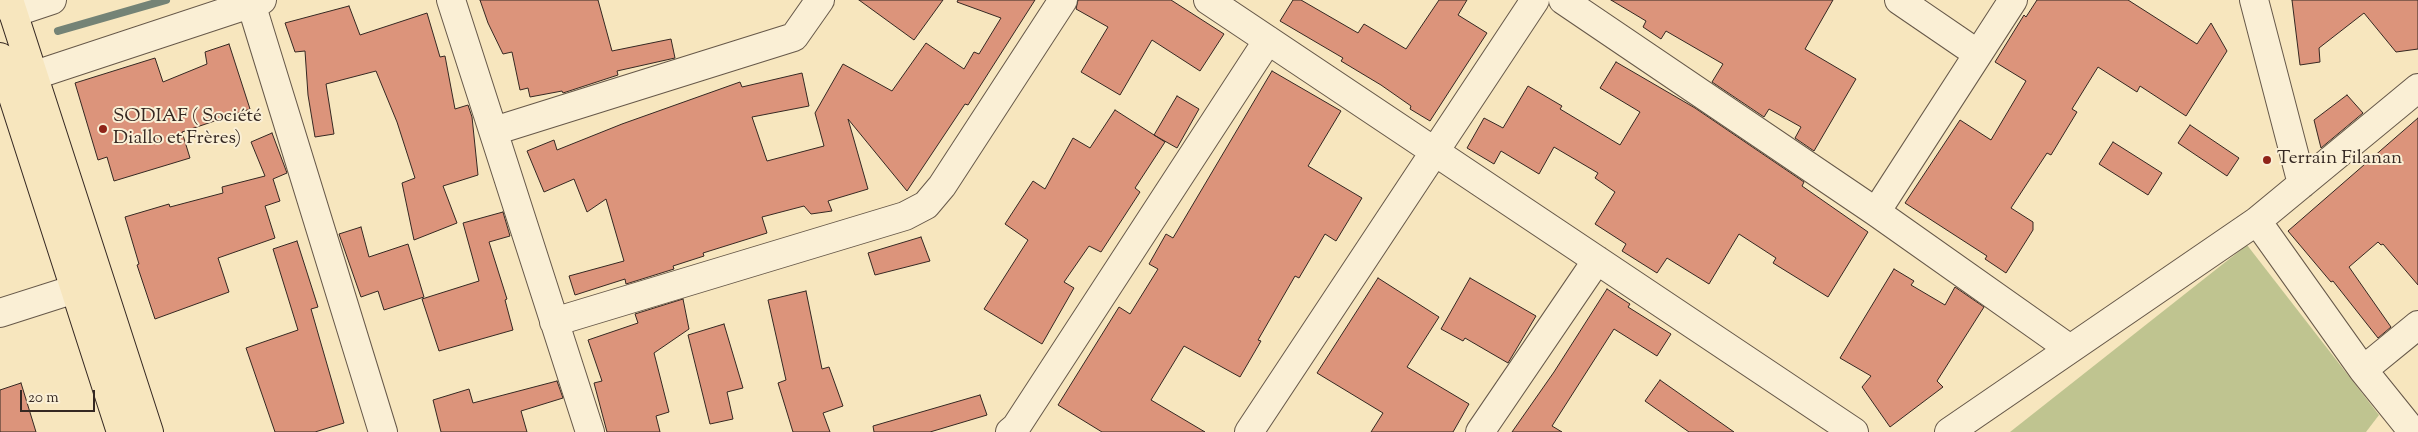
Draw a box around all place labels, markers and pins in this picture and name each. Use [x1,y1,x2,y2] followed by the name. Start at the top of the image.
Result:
[113,107,262,151] place label: SODIAF ( Société Diallo et Frères)
[97,123,109,135] marker: SODIAF ( Société Diallo et Frères)
[2277,149,2402,171] place label: Terrain Filanan
[2261,154,2273,166] marker: Terrain Filanan

